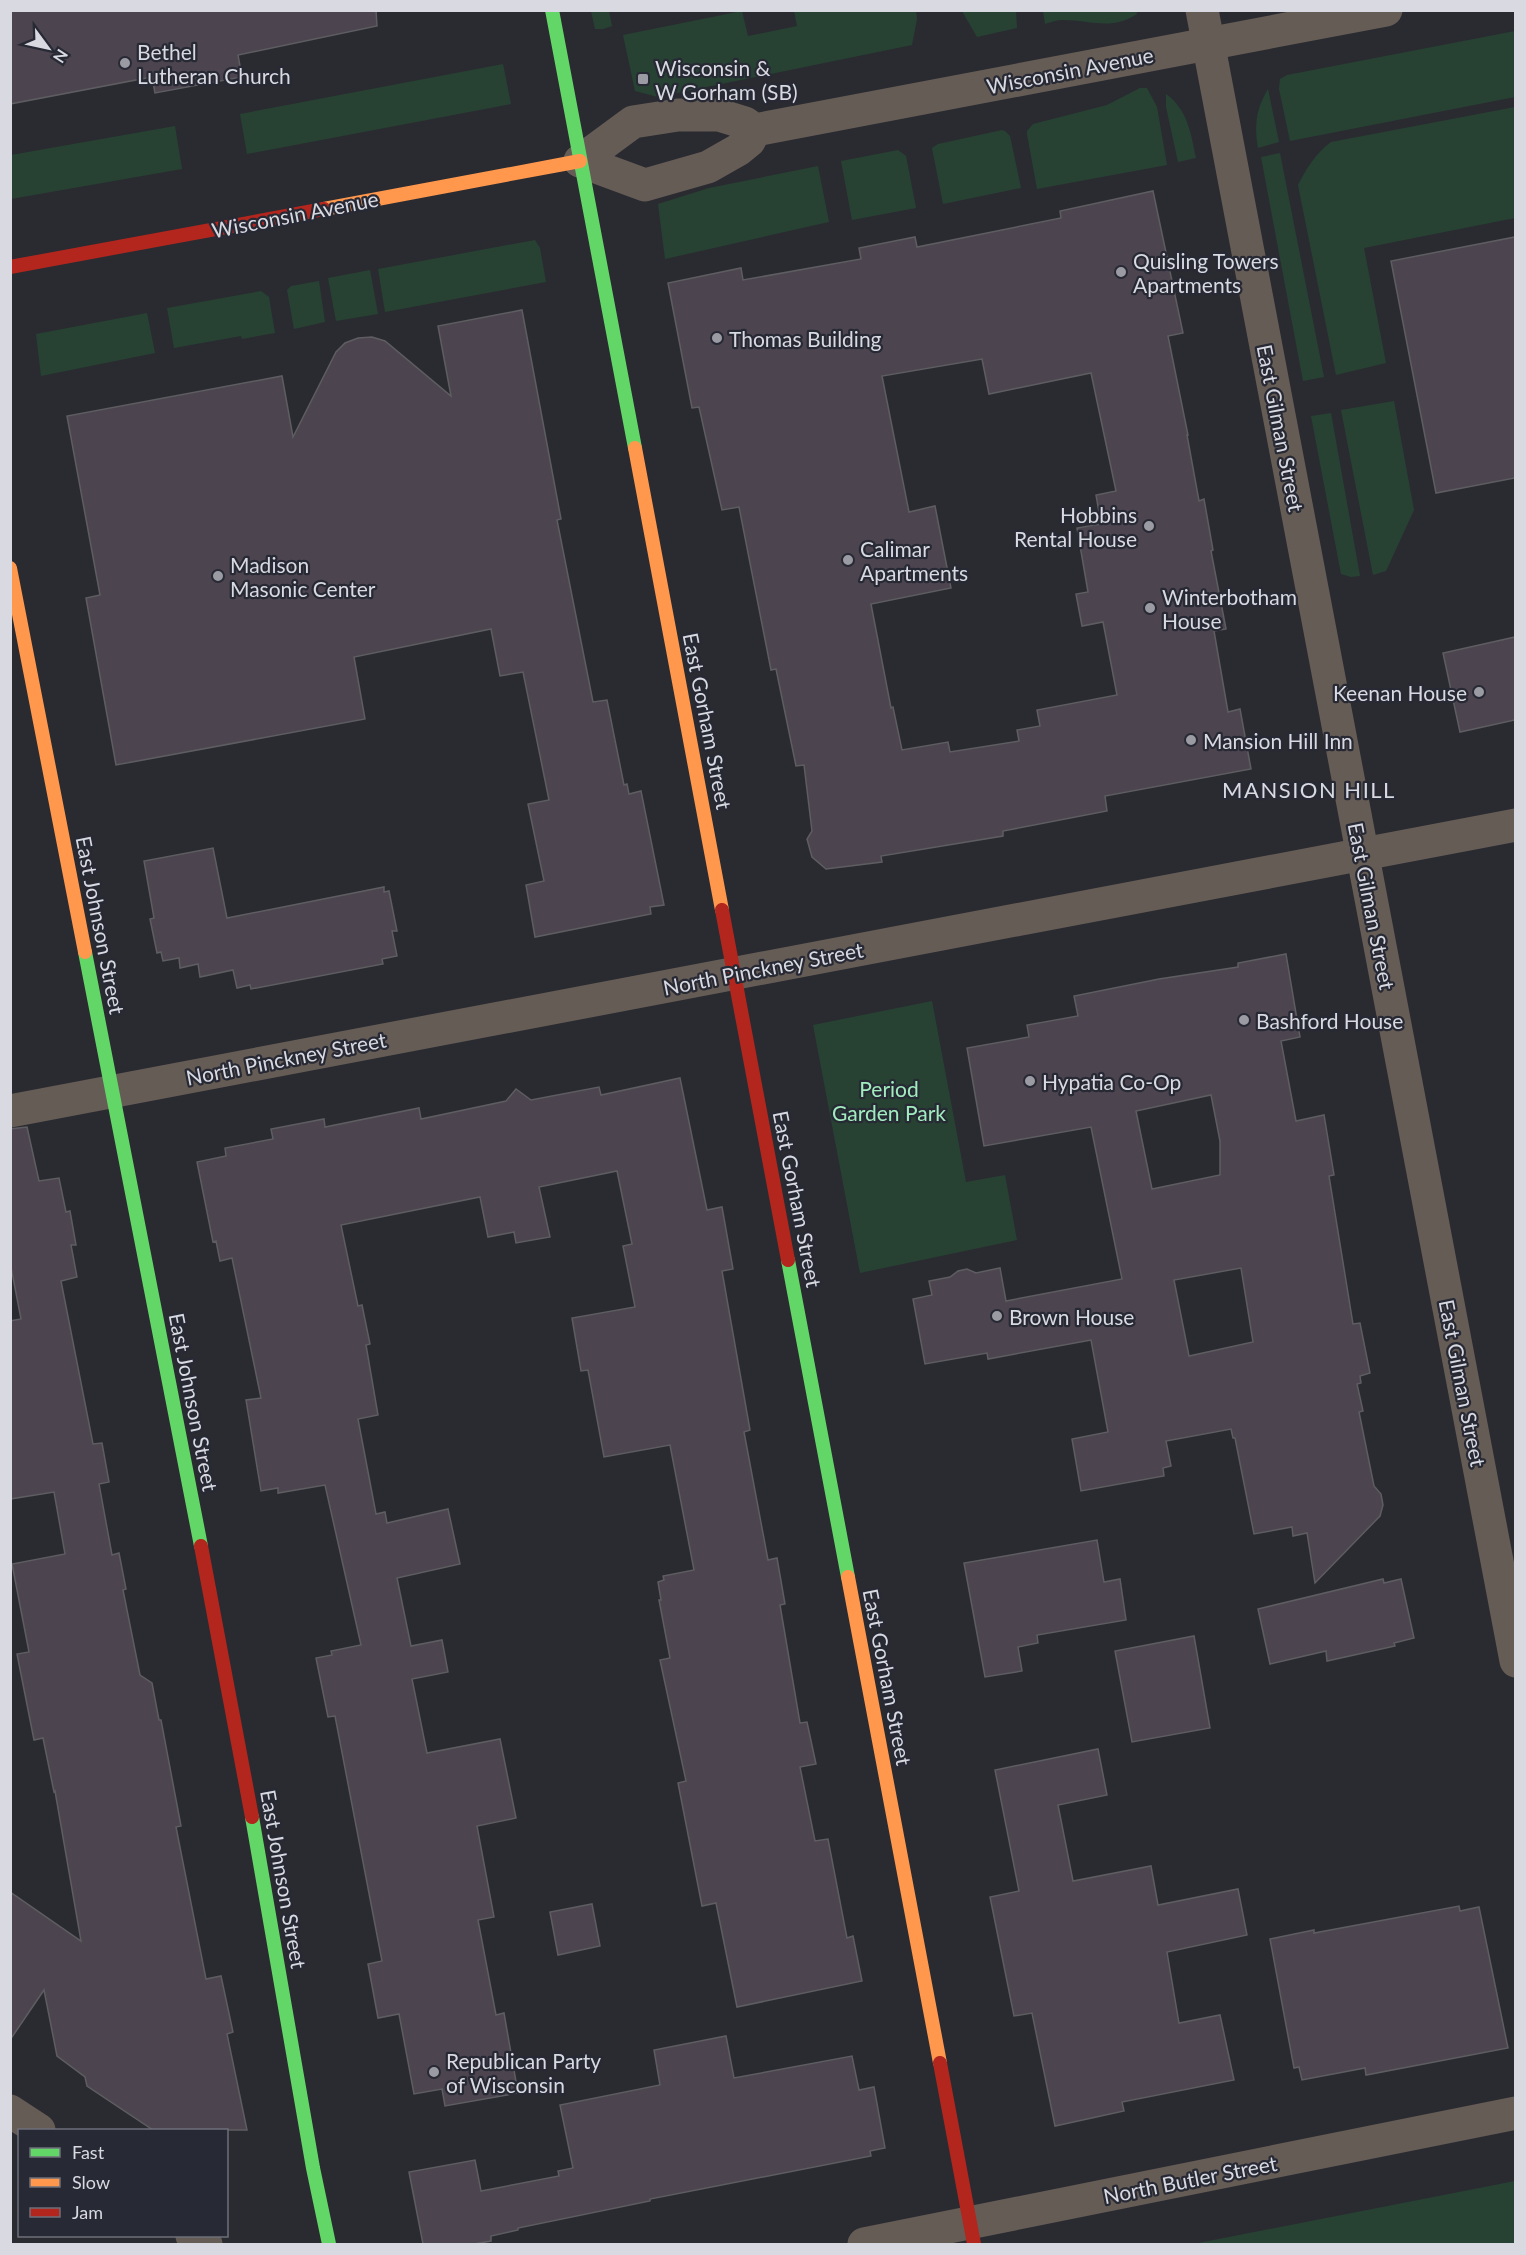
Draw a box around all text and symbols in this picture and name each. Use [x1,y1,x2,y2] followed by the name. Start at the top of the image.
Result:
[18,18,78,78] north arrow
[137,39,291,88] place label: Bethel Lutheran Church
[985,42,1155,98] street label: Wisconsin Avenue
[50,46,72,67] text: N
[655,55,798,104] place label: Wisconsin & W Gorham (SB)
[118,56,132,70] marker: Bethel Lutheran Church
[636,72,650,86] marker: Wisconsin & W Gorham (SB)
[210,186,380,242] street label: Wisconsin Avenue
[1133,248,1279,297] place label: Quisling Towers Apartments
[1114,265,1128,279] marker: Quisling Towers Apartments
[729,326,882,351] place label: Thomas Building
[710,331,724,345] marker: Thomas Building
[1253,342,1310,514] street label: East Gilman Street
[1014,502,1137,551] place label: Hobbins Rental House
[1142,519,1156,533] marker: Hobbins Rental House
[860,536,968,585] place label: Calimar Apartments
[230,552,376,601] place label: Madison Masonic Center
[841,553,855,567] marker: Calimar Apartments
[211,569,225,583] marker: Madison Masonic Center
[1162,584,1297,633] place label: Winterbotham House
[1143,601,1157,615] marker: Winterbotham House
[679,631,737,812] street label: East Gorham Street
[1333,680,1467,705] place label: Keenan House
[1472,685,1486,699] marker: Keenan House
[1203,728,1353,753] place label: Mansion Hill Inn
[1184,733,1198,747] marker: Mansion Hill Inn
[1222,776,1396,803] district label: MANSION HILL
[1344,820,1401,992] street label: East Gilman Street
[71,834,131,1017] street label: East Johnson Street
[661,936,866,1000] street label: North Pinckney Street
[1256,1008,1403,1033] place label: Bashford House
[1237,1013,1251,1027] marker: Bashford House
[184,1026,389,1090] street label: North Pinckney Street
[1042,1069,1181,1094] place label: Hypatia Co-Op
[1023,1074,1037,1088] marker: Hypatia Co-Op
[832,1076,946,1125] park label: Period Garden Park
[769,1109,827,1290] street label: East Gorham Street
[1435,1297,1492,1469] street label: East Gilman Street
[1009,1304,1134,1329] place label: Brown House
[990,1309,1004,1323] marker: Brown House
[164,1311,224,1494] street label: East Johnson Street
[859,1587,917,1768] street label: East Gorham Street
[256,1788,312,1971] street label: East Johnson Street
[446,2048,601,2097] place label: Republican Party of Wisconsin
[427,2065,441,2079] marker: Republican Party of Wisconsin
[18,2129,228,2237] legend
[72,2141,105,2163] text: Fast
[1101,2150,1279,2208] street label: North Butler Street
[72,2171,110,2193] text: Slow
[72,2201,103,2223] text: Jam

